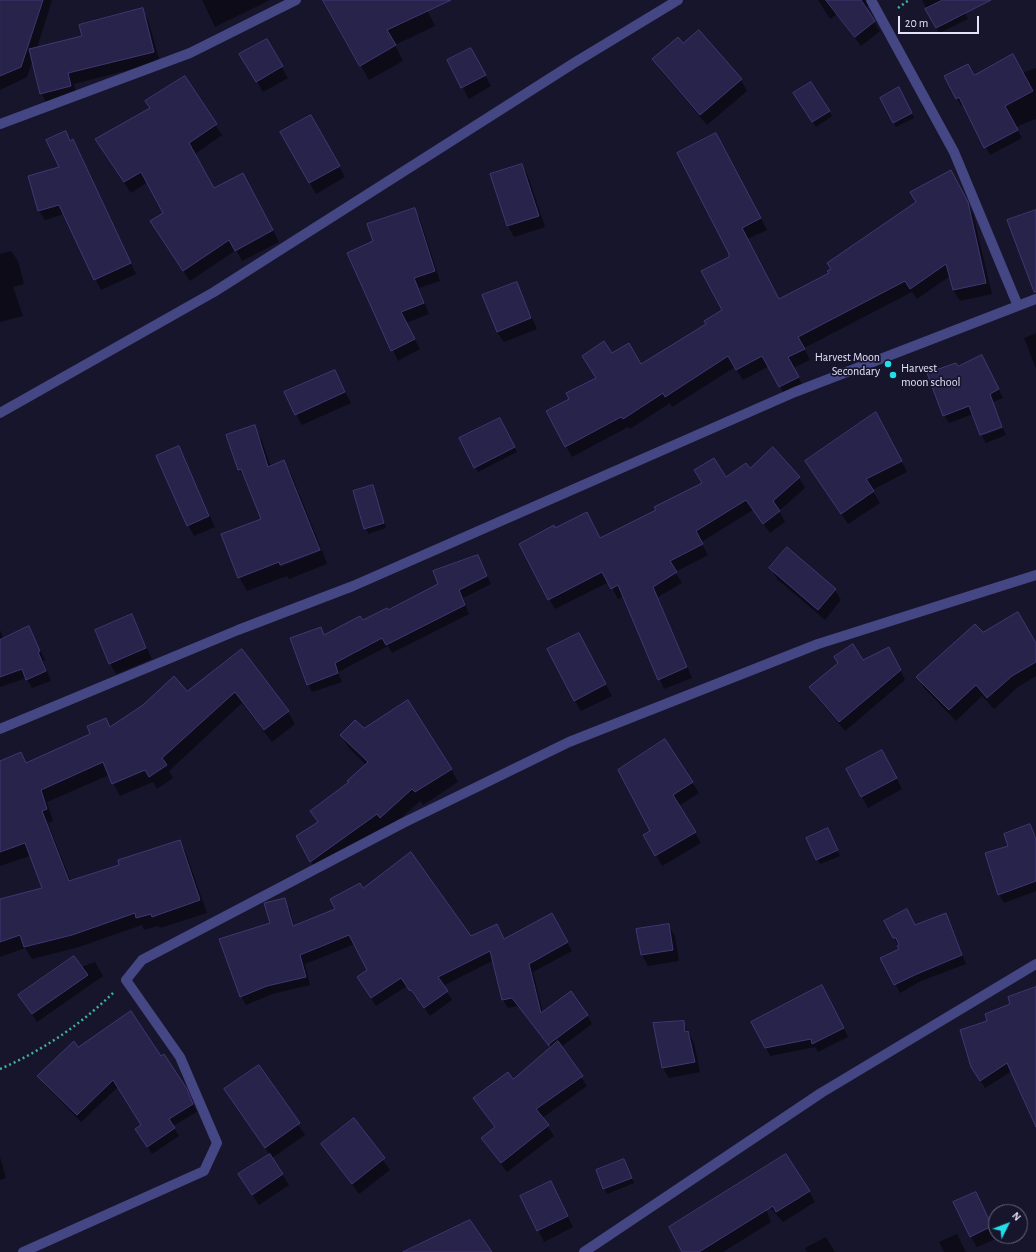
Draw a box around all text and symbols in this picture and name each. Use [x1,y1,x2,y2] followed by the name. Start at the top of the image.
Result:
[900,8,981,34] scale bar
[905,17,928,29] text: 20 m
[815,350,880,378] place label: Harvest Moon Secondary
[883,359,893,369] marker: Harvest Moon Secondary
[901,361,960,389] place label: Harvest moon school
[888,370,898,380] marker: Harvest moon school
[988,1204,1028,1244] north arrow
[1010,1210,1023,1223] text: N

